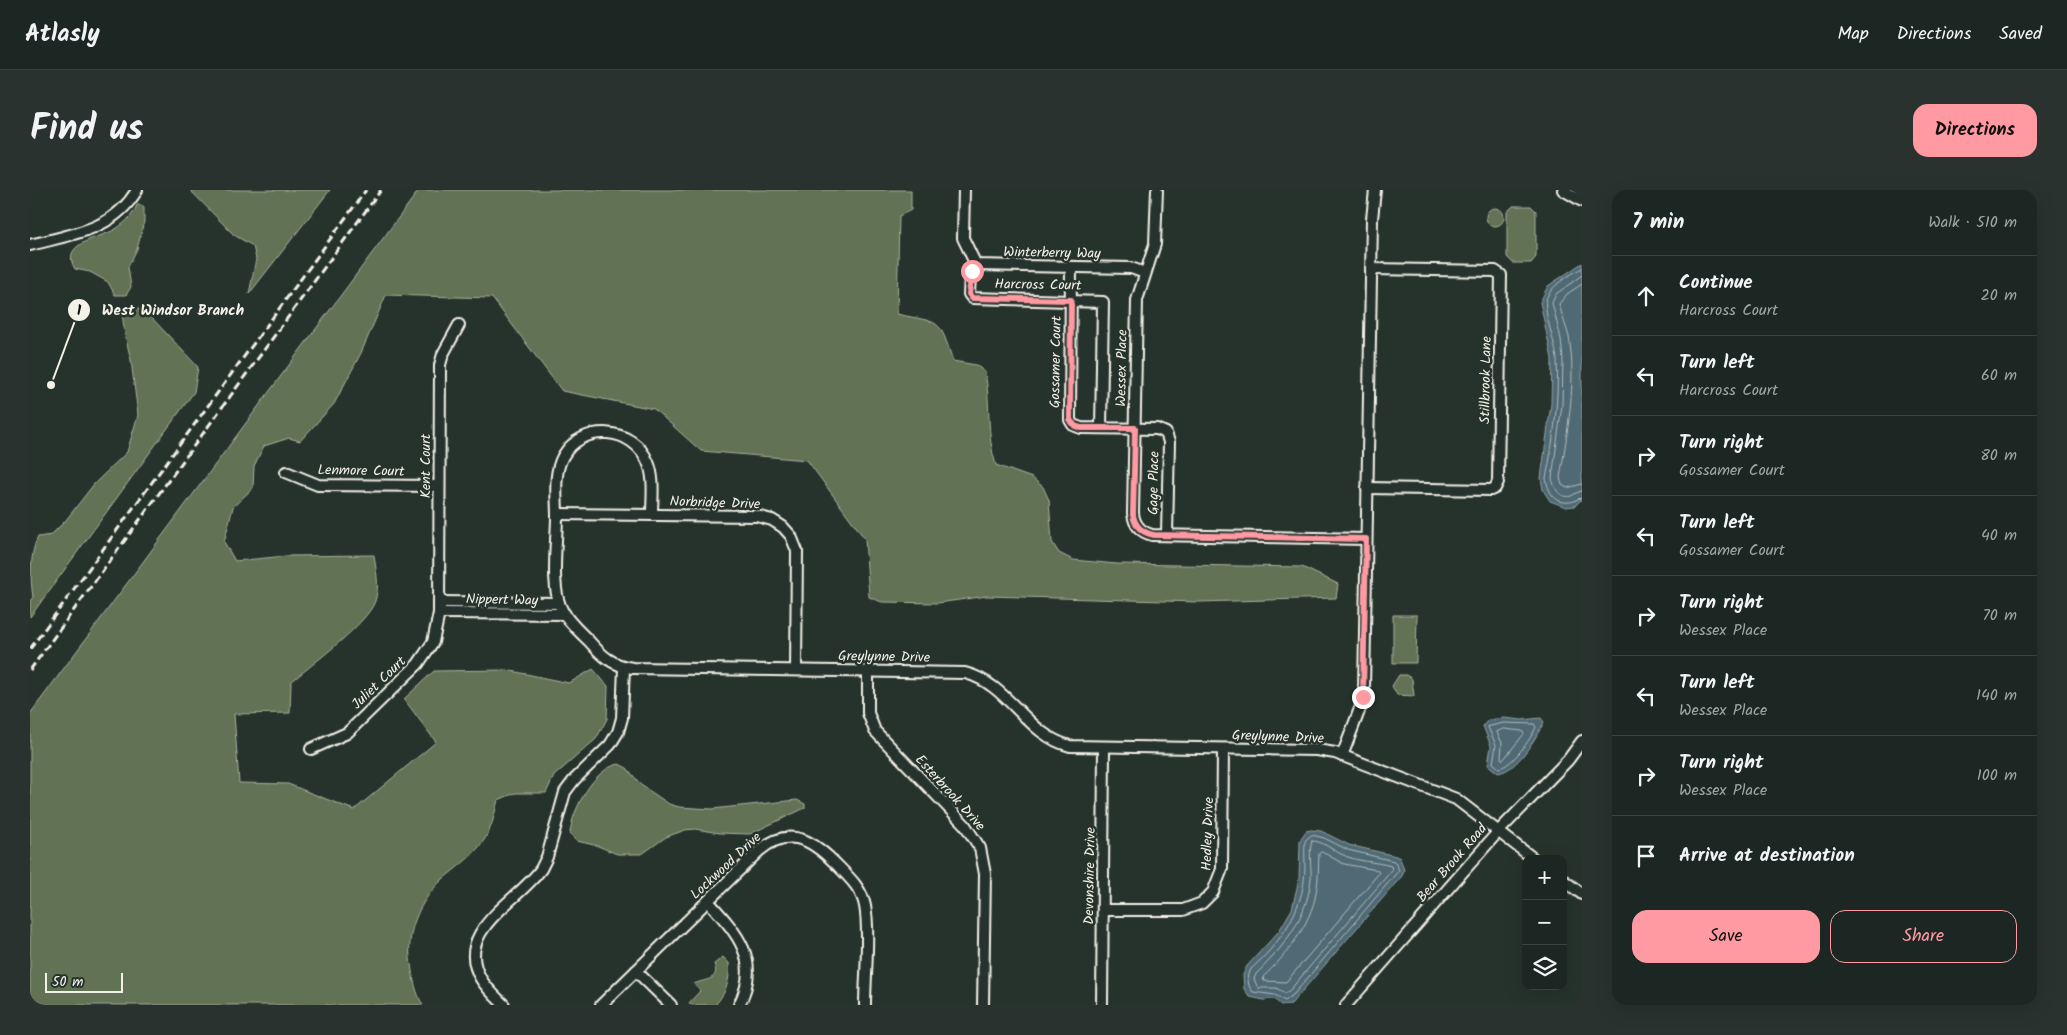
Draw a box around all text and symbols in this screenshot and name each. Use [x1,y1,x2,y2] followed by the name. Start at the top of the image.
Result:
[25,15,100,54] text: Atlasly
[1837,20,1869,49] text: Map
[1897,20,1971,49] text: Directions
[1999,20,2042,49] text: Saved
[30,102,143,158] text: Find us
[1913,104,2037,157] button: Directions
[1632,206,1684,239] text: 7 min
[1928,210,2017,235] text: Walk · 510 m
[1003,241,1101,265] street label: Winterberry Way
[961,260,984,283] route start
[1679,268,1752,298] text: Continue
[994,273,1082,297] street label: Harcross Court
[1632,282,1660,310] icon: ahead
[1981,283,2017,308] text: 20 m
[66,295,254,325] callout: West Windsor Branch
[1679,298,1778,323] text: Harcross Court
[77,299,82,323] text: 1
[102,299,244,323] text: West Windsor Branch
[1044,315,1068,408] street label: Gossamer Court
[1110,329,1134,407] street label: Wessex Place
[1474,335,1498,424] street label: Stillbrook Lane
[1679,348,1754,378] text: Turn left
[1632,362,1660,390] icon: left
[1981,363,2017,388] text: 60 m
[1679,378,1778,403] text: Harcross Court
[1679,428,1764,458] text: Turn right
[415,433,437,498] street label: Kent Court
[1632,442,1660,470] icon: right
[1980,443,2017,468] text: 80 m
[1142,450,1166,515] street label: Gage Place
[1679,458,1785,483] text: Gossamer Court
[317,459,405,483] street label: Lenmore Court
[669,490,761,516] street label: Norbridge Drive
[1679,508,1754,538] text: Turn left
[1632,522,1660,550] icon: left
[1981,523,2017,548] text: 40 m
[1679,538,1785,563] text: Gossamer Court
[466,588,539,612] street label: Nippert Way
[1679,588,1764,618] text: Turn right
[1632,602,1660,630] icon: right
[1982,603,2017,628] text: 70 m
[1679,618,1767,643] text: Wessex Place
[838,645,931,669] street label: Greylynne Drive
[347,651,412,715] street label: Juliet Court
[1679,668,1754,698] text: Turn left
[1632,682,1660,710] icon: left
[1976,683,2017,708] text: 140 m
[1352,686,1375,709] route end
[1679,698,1767,723] text: Wessex Place
[1232,724,1325,750] street label: Greylynne Drive
[1679,748,1764,778] text: Turn right
[910,750,991,837] street label: Esterbrook Drive
[1632,762,1660,790] icon: right
[1977,763,2017,788] text: 100 m
[1679,778,1767,803] text: Wessex Place
[1196,796,1220,871] street label: Hedley Drive
[1411,818,1493,907] street label: Bear Brook Road
[1078,826,1102,925] street label: Devonshire Drive
[685,827,767,905] street label: Lockwood Drive
[1679,841,1855,871] text: Arrive at destination
[1632,842,1660,870] icon: arrive
[1522,855,1567,990] map controls
[1522,855,1567,900] button: +
[1522,900,1567,945] button: −
[1632,910,1820,963] button: Save
[1830,910,2017,963] button: Share
[1522,945,1567,990] button: layers
[45,970,122,993] scale bar
[52,971,83,993] text: 50 m

